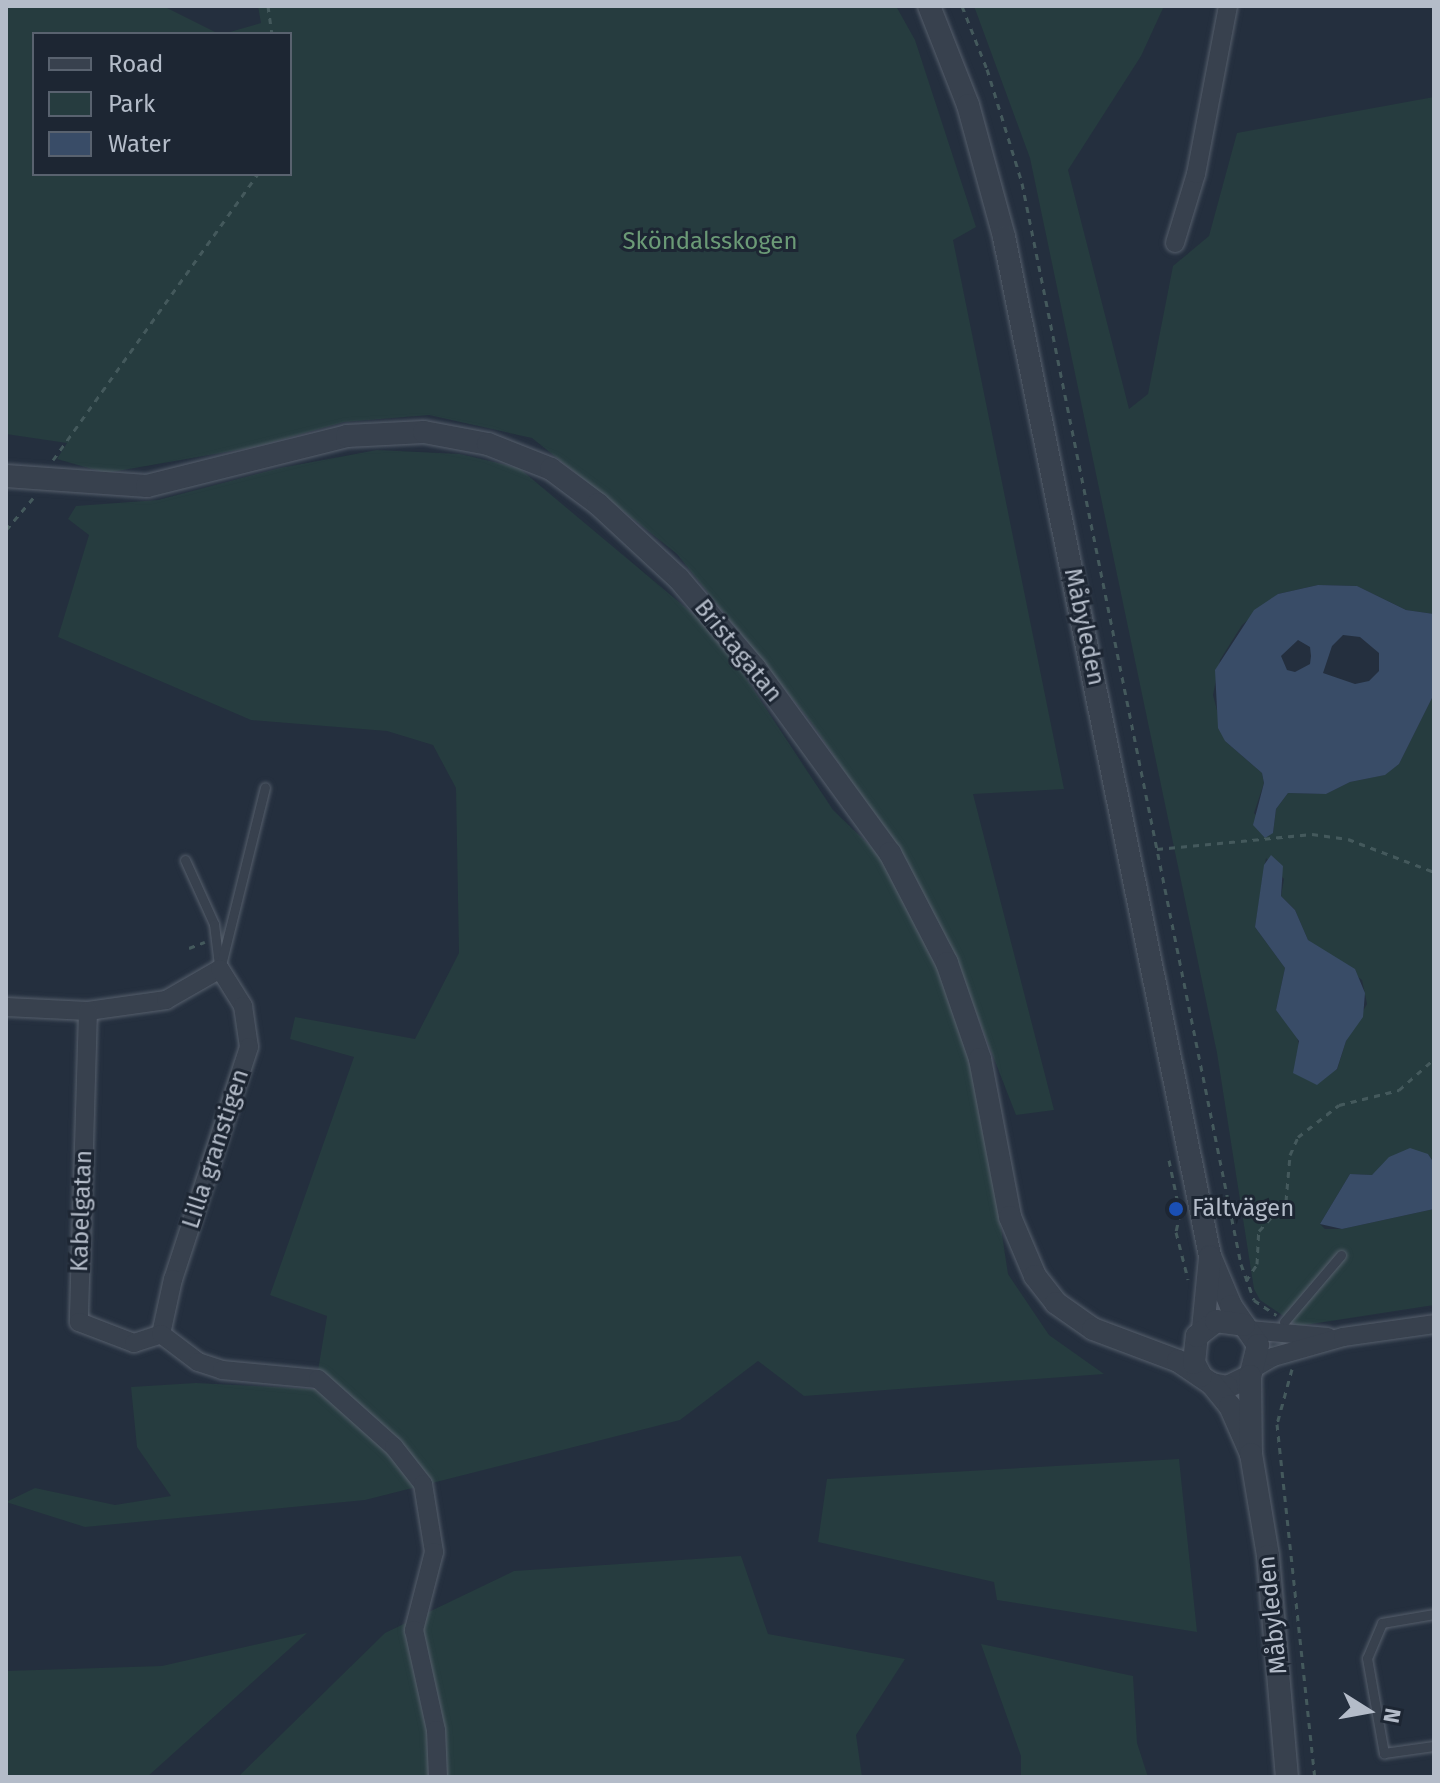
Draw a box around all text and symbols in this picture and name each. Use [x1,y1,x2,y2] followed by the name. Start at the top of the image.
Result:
[32,32,292,176] legend
[108,50,163,78] text: Road
[108,90,155,118] text: Park
[108,130,171,158] text: Water
[623,228,797,256] park label: Sköndalsskogen
[1058,566,1110,688] street label: Måbyleden
[688,594,788,708] street label: Bristagatan
[177,1066,255,1232] street label: Lilla granstigen
[65,1149,99,1273] street label: Kabelgatan
[1192,1195,1294,1223] place label: Fältvägen
[1167,1200,1185,1218] marker: Fältvägen
[1252,1554,1294,1676] street label: Måbyleden
[1328,1671,1408,1751] north arrow
[1377,1706,1407,1725] text: N

